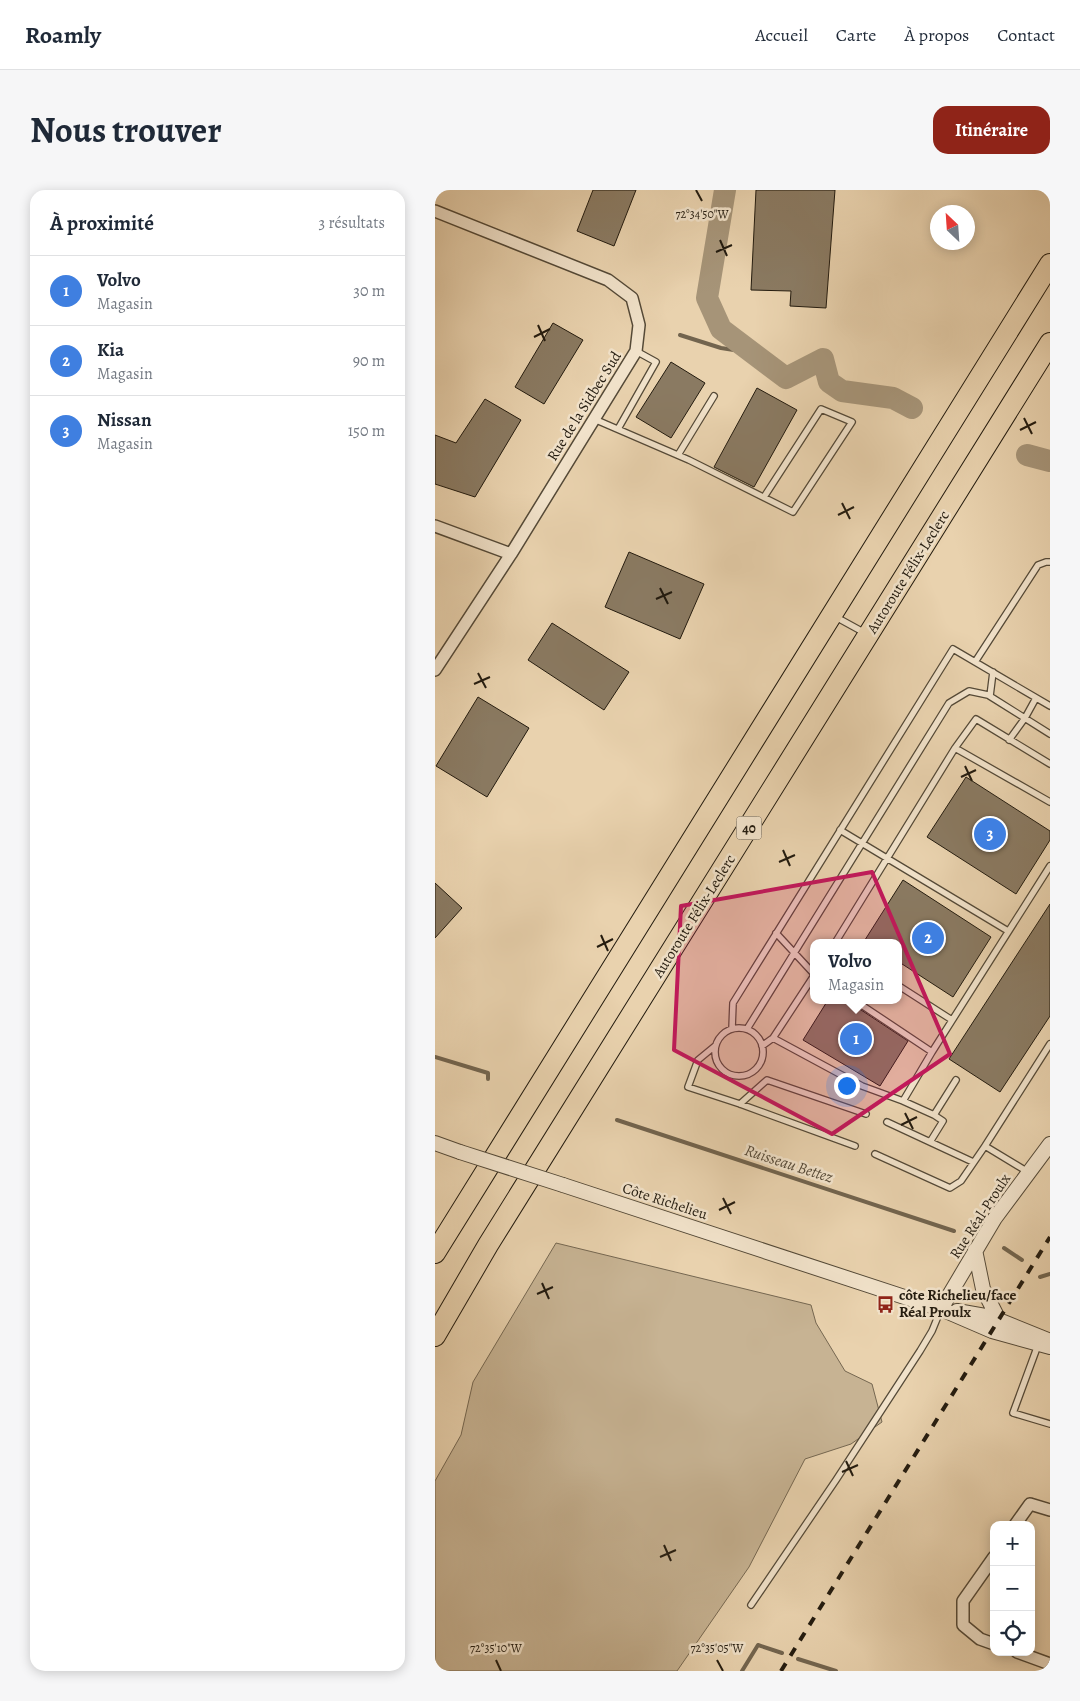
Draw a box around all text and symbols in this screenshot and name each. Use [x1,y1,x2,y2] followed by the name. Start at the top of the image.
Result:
[25,19,101,51] text: Roamly
[755,23,808,47] text: Accueil
[836,23,876,47] text: Carte
[904,23,969,47] text: À propos
[997,23,1055,47] text: Contact
[30,106,222,154] text: Nous trouver
[933,106,1050,154] button: Itinéraire
[930,205,975,250] north arrow
[675,206,729,222] text: 72°34'50"W
[50,209,154,237] text: À proximité
[319,212,385,234] text: 3 résultats
[97,267,141,293] text: Volvo
[63,280,69,302] text: 1
[353,280,385,302] text: 30 m
[97,293,153,315] text: Magasin
[97,337,124,363] text: Kia
[542,347,626,465] street label: Rue de la Sidbec Sud
[62,350,70,372] text: 2
[353,350,385,372] text: 90 m
[97,363,153,385] text: Magasin
[97,407,152,433] text: Nissan
[63,420,69,442] text: 3
[348,420,385,442] text: 150 m
[97,433,153,455] text: Magasin
[862,507,954,638] street label: Autoroute Félix-Leclerc
[974,815,1006,853] pin: 3
[737,816,761,840] road number: 40
[648,851,740,982] street label: Autoroute Félix-Leclerc
[912,919,944,957] pin: 2
[810,939,902,1004] popup
[828,948,872,974] text: Volvo
[828,974,884,996] text: Magasin
[840,1020,872,1058] pin: 1
[834,1073,860,1099] your location
[742,1139,836,1189] water label: Ruisseau Bettez
[945,1169,1015,1263] street label: Rue Réal-Proulx
[620,1178,711,1224] street label: Côte Richelieu
[899,1285,1017,1322] place label: côte Richelieu/face Réal Proulx
[875,1294,895,1314] bus stop icon: côte Richelieu/face Réal Proulx
[990,1521,1035,1656] map controls
[990,1521,1035,1566] button: +
[990,1566,1035,1611] button: −
[990,1611,1035,1656] button: locate
[470,1640,523,1656] text: 72°35'10"W
[691,1640,744,1656] text: 72°35'05"W

